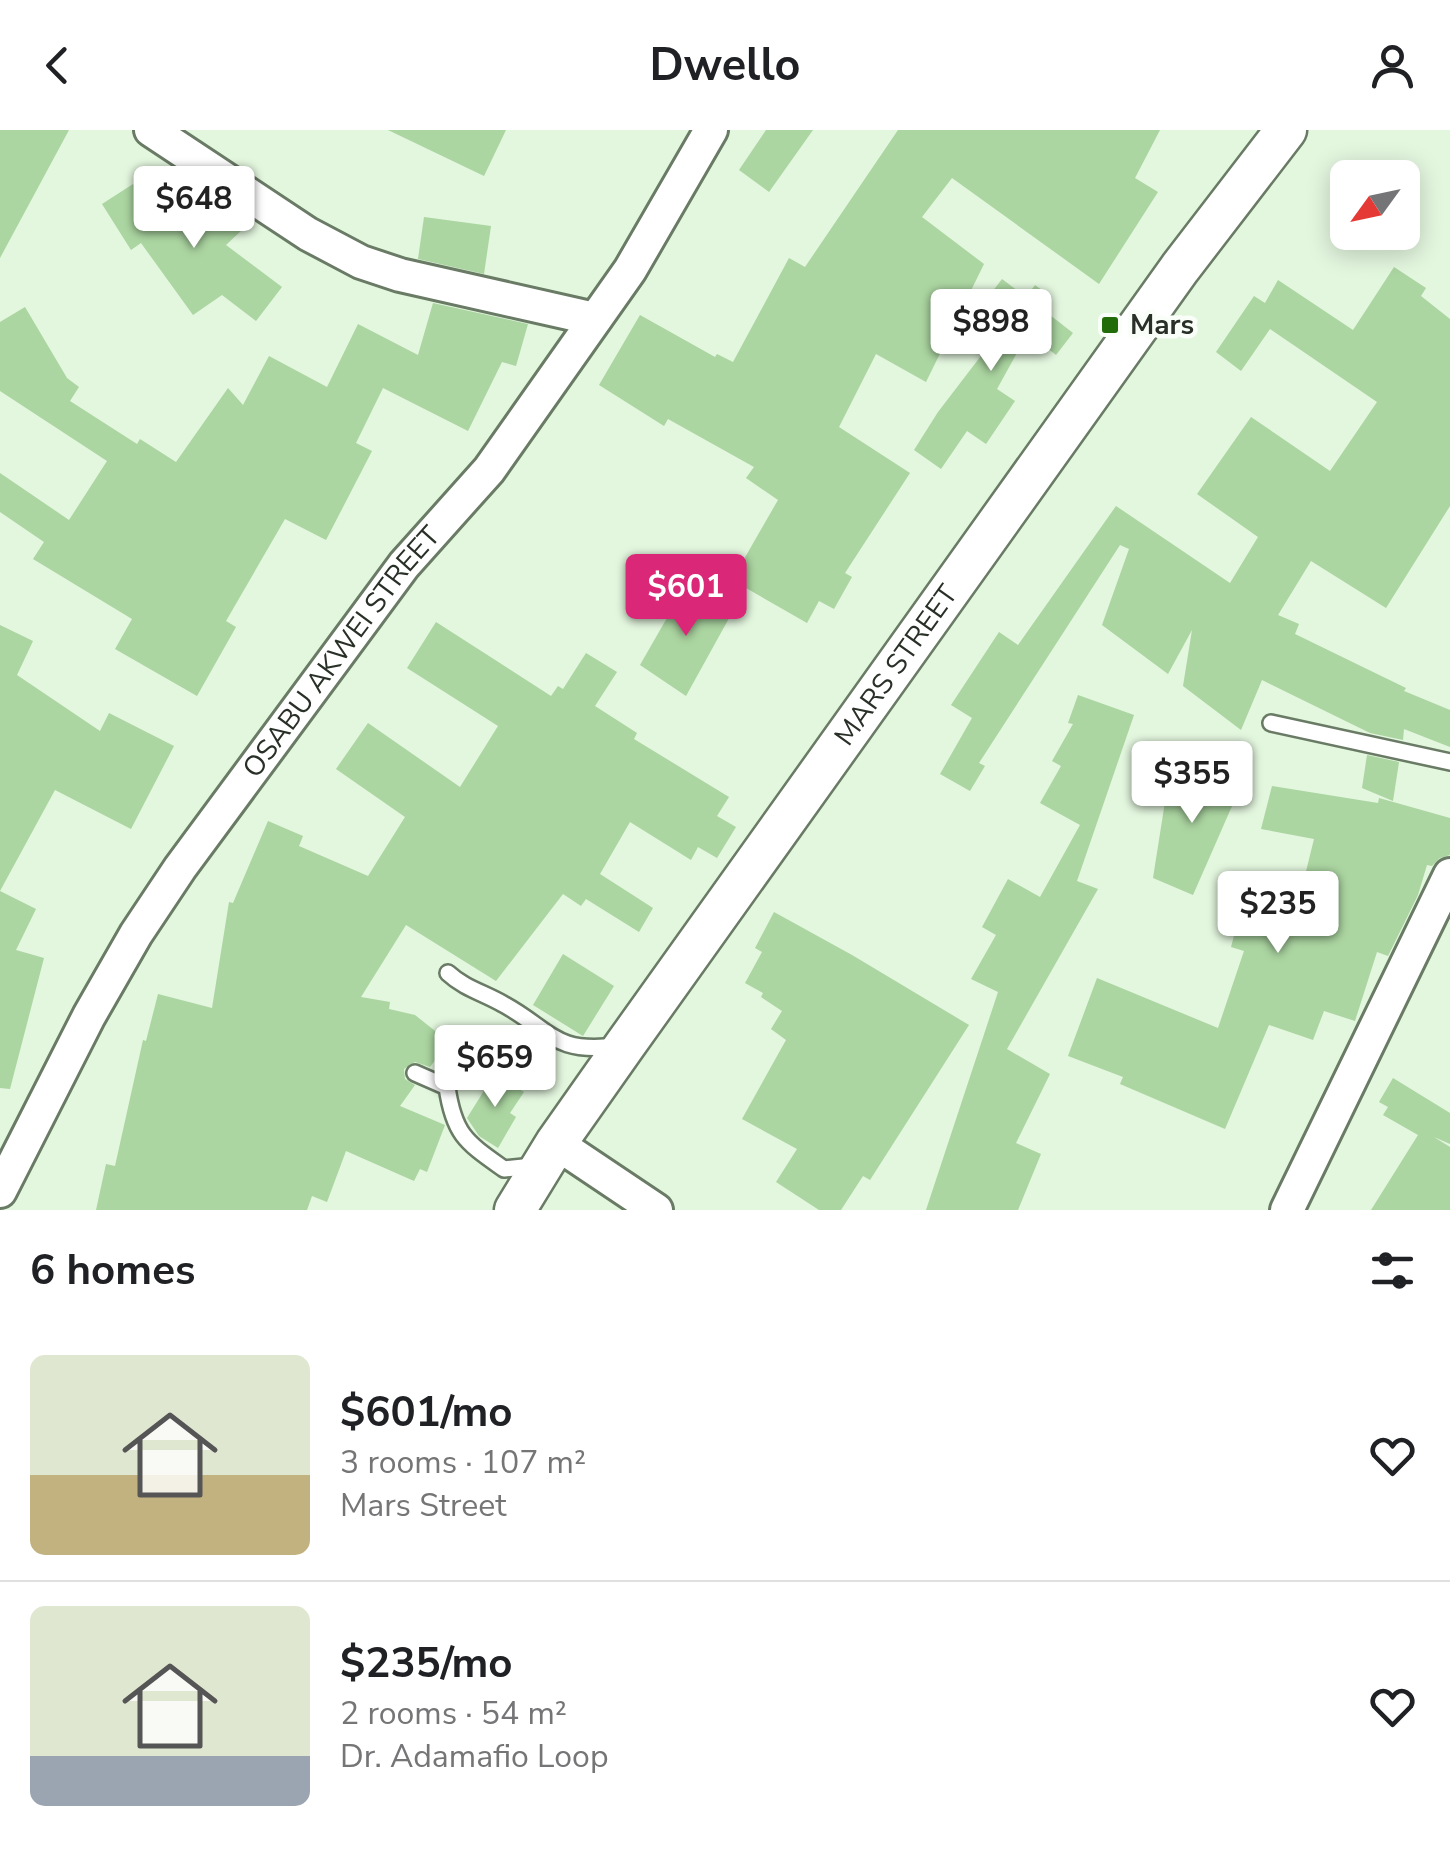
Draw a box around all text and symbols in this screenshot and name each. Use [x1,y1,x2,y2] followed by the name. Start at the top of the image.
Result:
[649,35,801,96] text: Dwello
[30,38,85,93] icon: back
[1365,38,1420,93] icon: person
[1330,160,1420,250] north arrow
[1330,160,1420,250] map controls
[135,166,253,251] pin: $648
[156,177,232,220] text: $648
[932,289,1050,374] pin: $898
[953,300,1029,343] text: $898
[1130,306,1194,344] place label: Mars
[1099,314,1121,336] marker: Mars
[234,518,449,785] street label: OSABU AKWEI STREET
[627,554,745,639] pin: $601
[648,565,724,608] text: $601
[826,577,967,753] street label: MARS STREET
[1133,741,1251,826] pin: $355
[1154,752,1230,795] text: $355
[1219,871,1337,956] pin: $235
[1240,882,1316,925] text: $235
[436,1025,554,1110] pin: $659
[457,1036,533,1079] text: $659
[30,1242,195,1299] text: 6 homes
[1365,1243,1420,1298] icon: filters
[340,1384,512,1441] text: $601/mo
[110,1395,230,1515] icon: home
[1365,1428,1420,1483] icon: heart
[340,1441,586,1484] text: 3 rooms · 107 m²
[340,1484,507,1527] text: Mars Street
[340,1635,512,1692] text: $235/mo
[110,1646,230,1766] icon: home
[1365,1679,1420,1734] icon: heart
[340,1692,567,1735] text: 2 rooms · 54 m²
[340,1735,609,1778] text: Dr. Adamafio Loop

